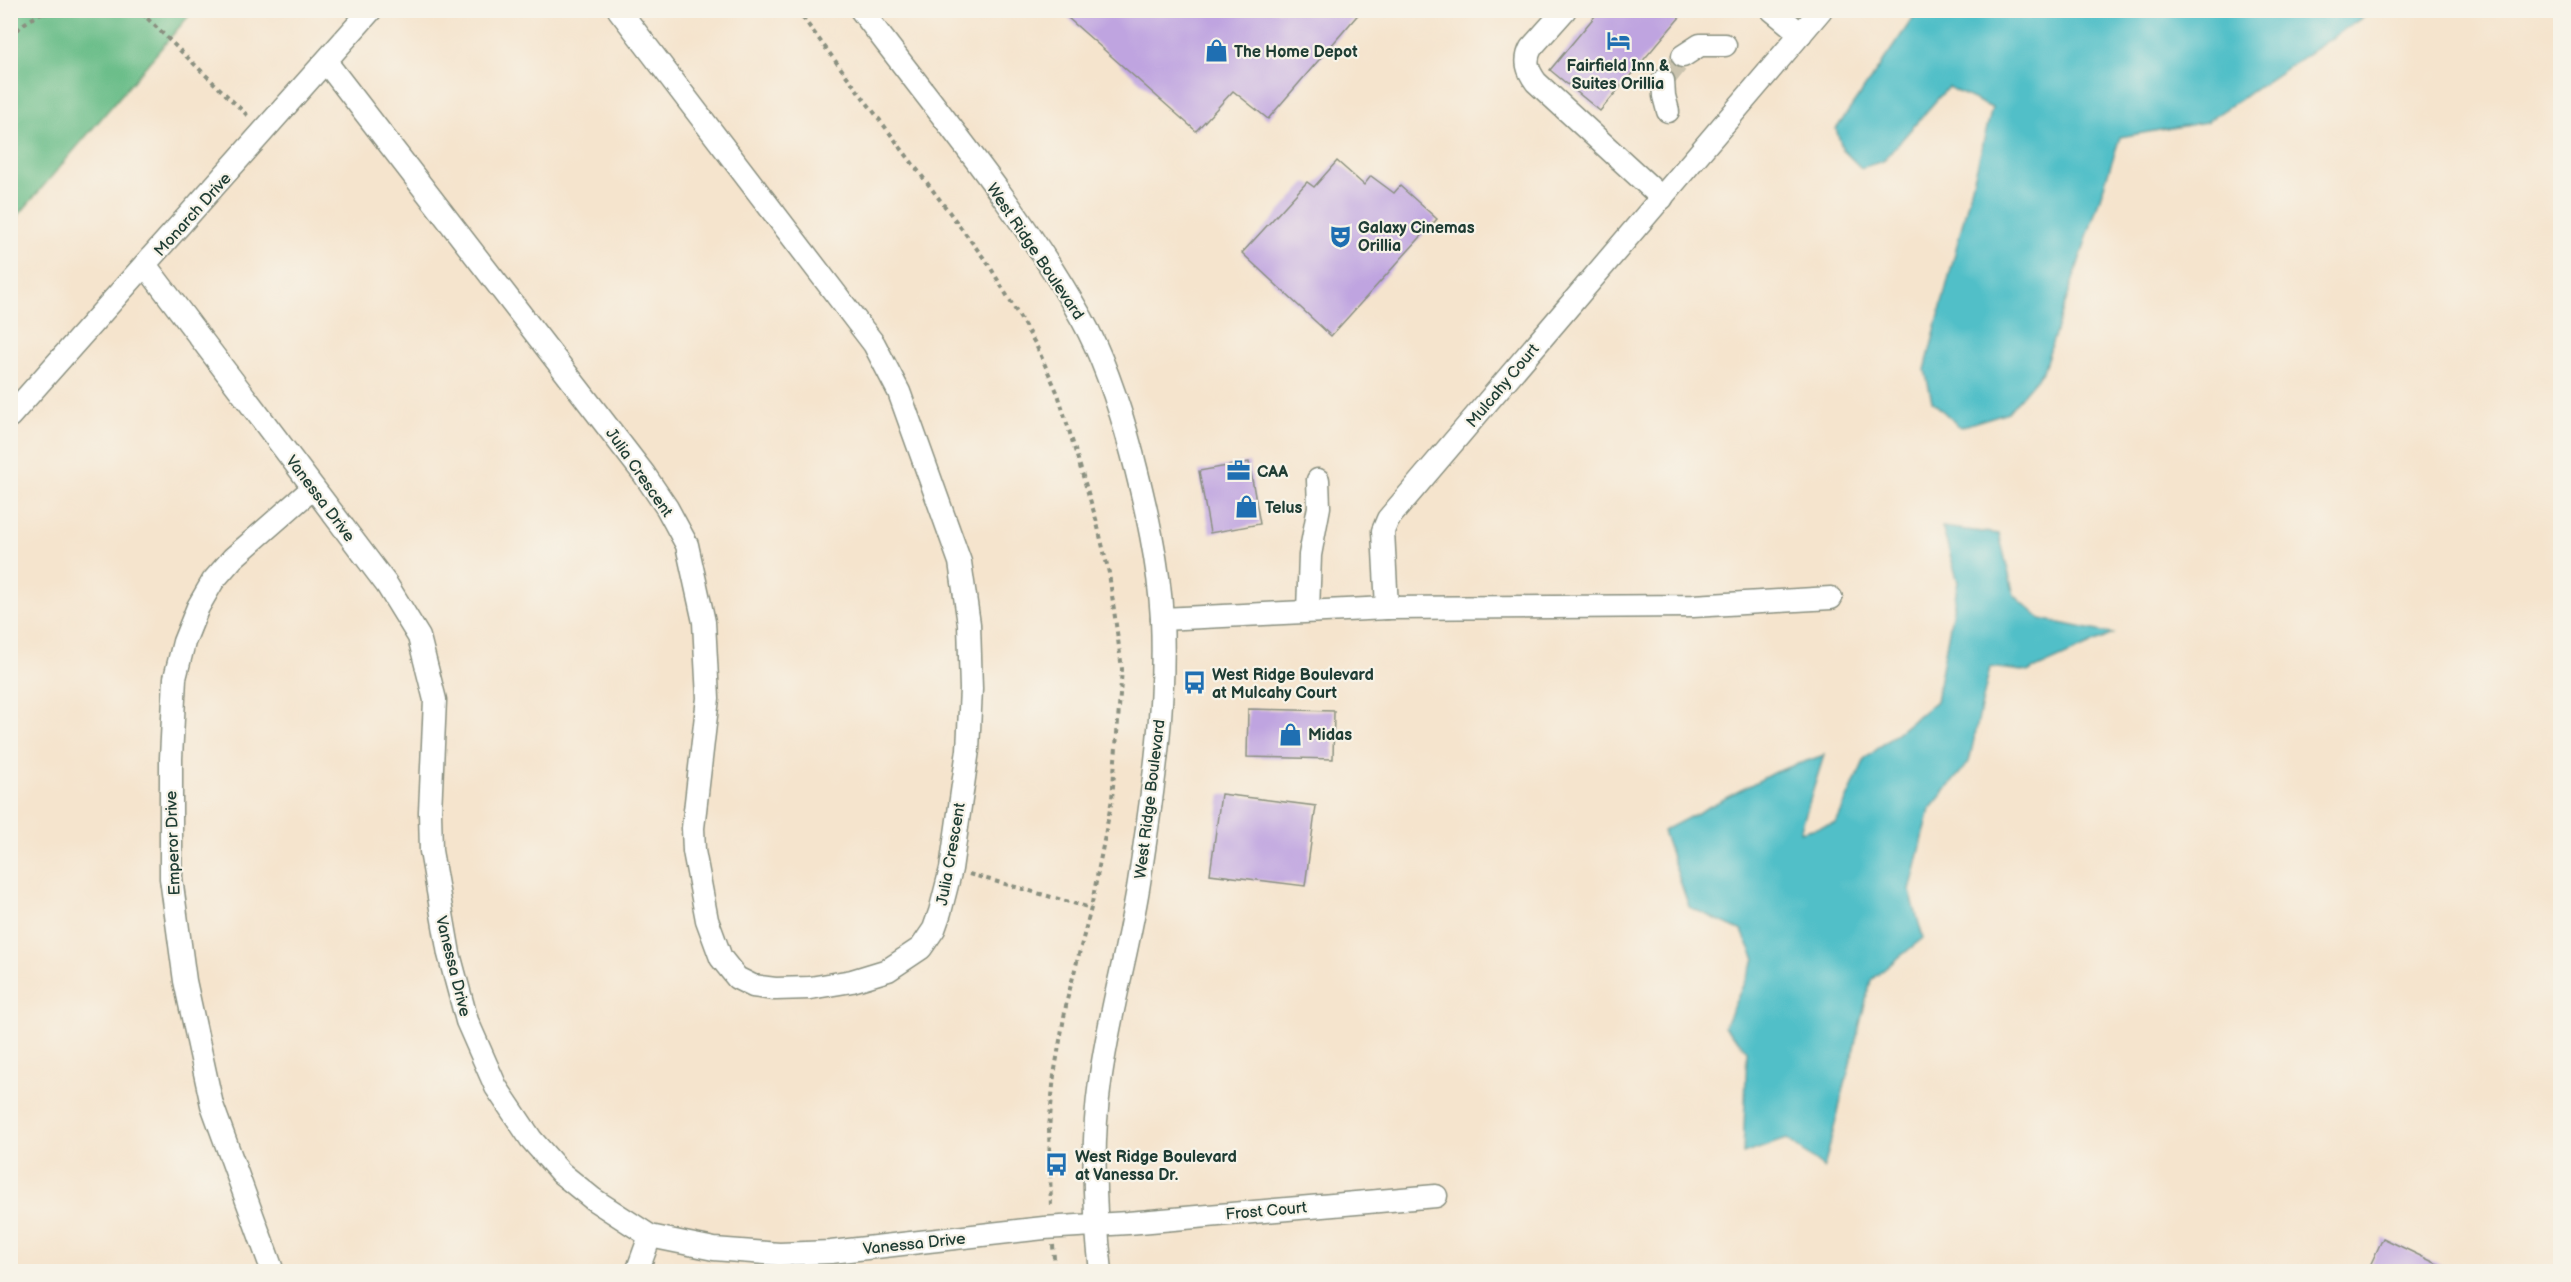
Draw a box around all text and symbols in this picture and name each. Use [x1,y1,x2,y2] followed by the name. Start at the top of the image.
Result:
[1605,27,1631,53] hotel icon: Fairfield Inn & Suites Orillia
[1203,38,1229,64] shop icon: The Home Depot
[1234,43,1358,62] place label: The Home Depot
[1567,57,1670,94] place label: Fairfield Inn & Suites Orillia
[151,169,236,261] street label: Monarch Drive
[982,180,1088,324] street label: West Ridge Boulevard
[1358,219,1475,256] place label: Galaxy Cinemas Orillia
[1327,223,1353,249] theatre icon: Galaxy Cinemas Orillia
[1463,340,1544,432] street label: Mulcahy Court
[601,425,676,521] street label: Julia Crescent
[281,452,359,546] street label: Vanessa Drive
[1226,458,1252,484] office icon: CAA
[1257,463,1288,482] place label: CAA
[1234,494,1260,520] shop icon: Telus
[1265,499,1303,518] place label: Telus
[1212,666,1374,703] place label: West Ridge Boulevard at Mulcahy Court
[1181,670,1207,696] bus stop icon: West Ridge Boulevard at Mulcahy Court
[1131,718,1170,880] street label: West Ridge Boulevard
[1277,721,1303,747] shop icon: Midas
[1308,726,1352,745] place label: Midas
[162,790,185,896] street label: Emperor Drive
[933,801,970,907] street label: Julia Crescent
[431,914,474,1019] street label: Vanessa Drive
[1075,1148,1237,1185] place label: West Ridge Boulevard at Vanessa Dr.
[1044,1152,1070,1178] bus stop icon: West Ridge Boulevard at Vanessa Dr.
[1225,1198,1308,1225] street label: Frost Court
[862,1230,967,1259] street label: Vanessa Drive

